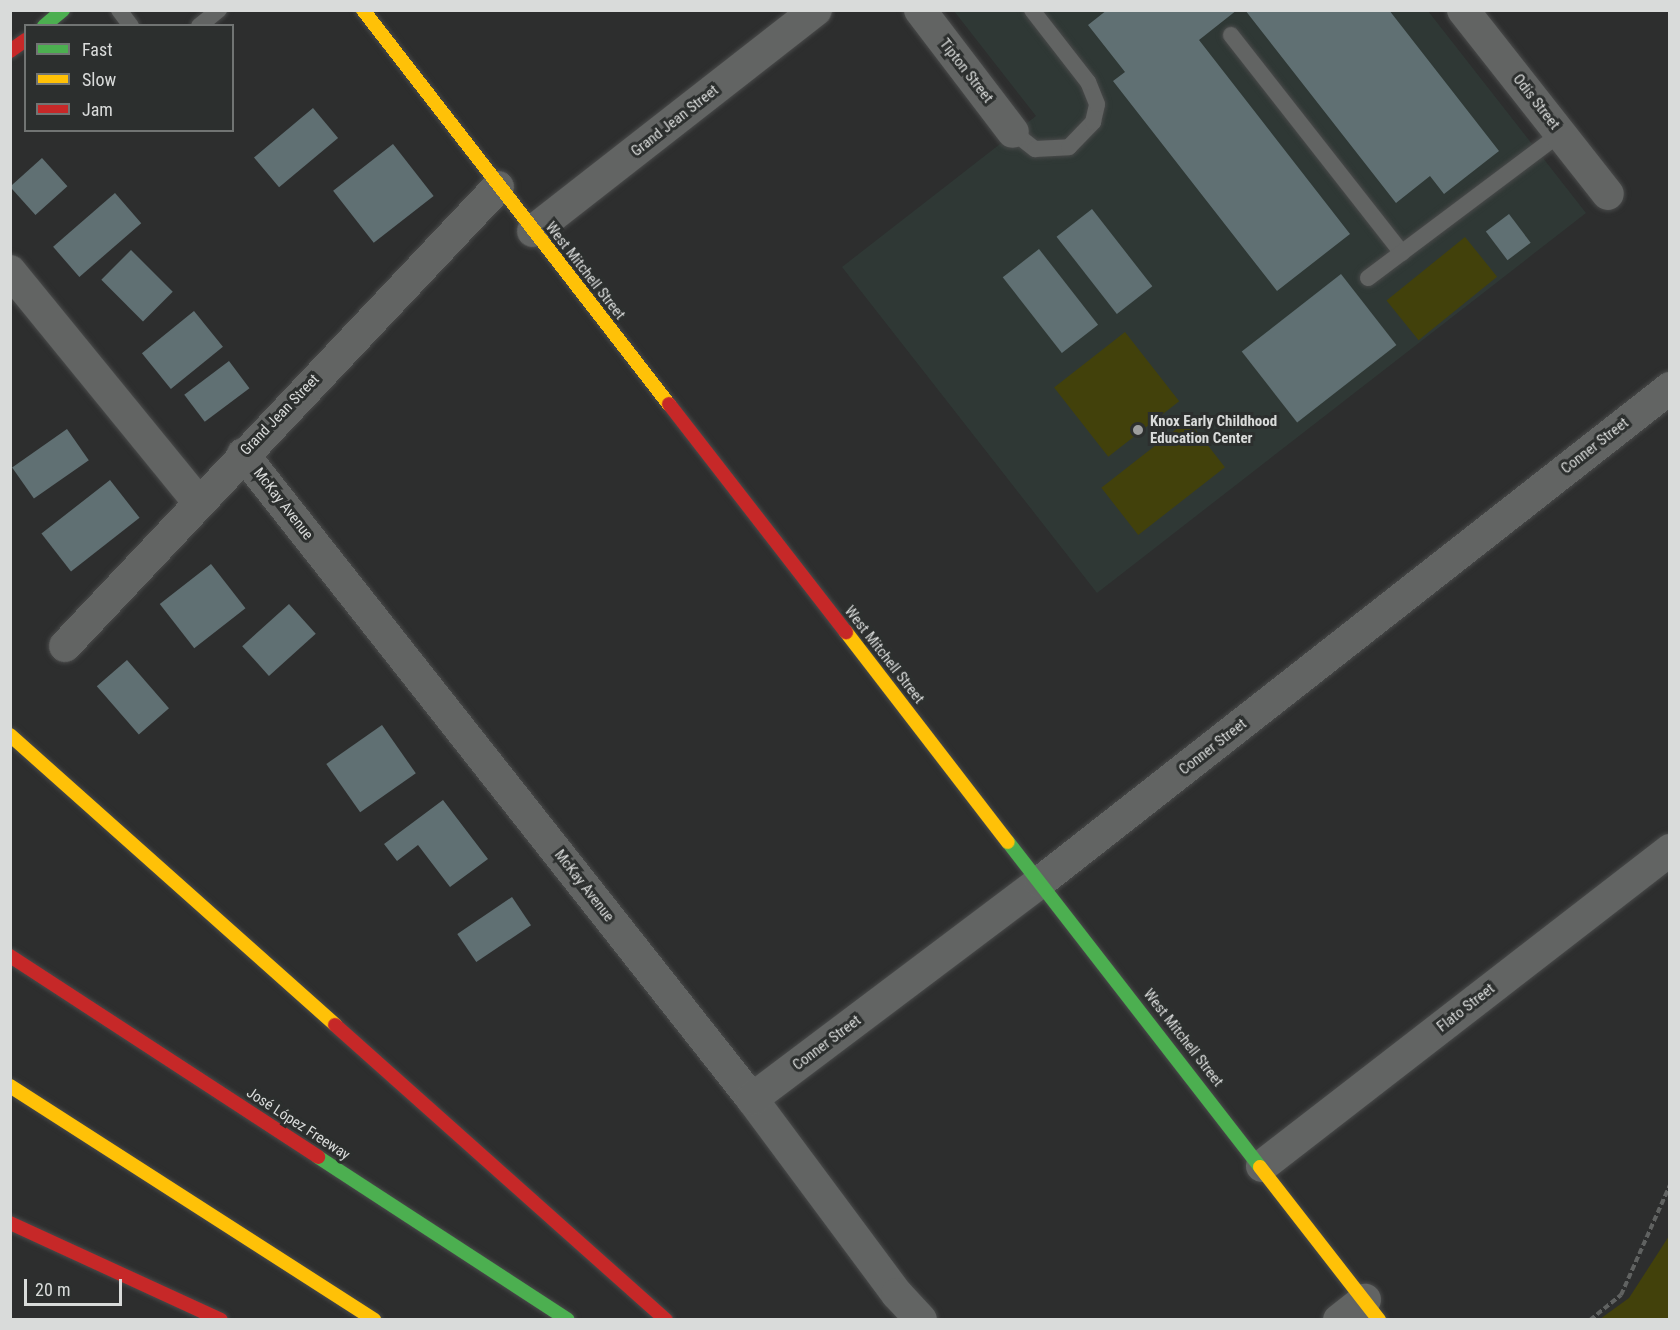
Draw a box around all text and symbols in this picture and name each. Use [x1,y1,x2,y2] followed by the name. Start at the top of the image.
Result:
[24,24,234,132] legend
[935,35,997,107] street label: Tipton Street
[82,39,113,60] text: Fast
[82,69,116,90] text: Slow
[1509,71,1563,133] street label: Odis Street
[628,81,722,161] street label: Grand Jean Street
[82,99,113,120] text: Jam
[541,219,629,323] street label: West Mitchell Street
[237,371,323,459] street label: Grand Jean Street
[1150,412,1277,447] place label: Knox Early Childhood Education Center
[1558,414,1632,478] street label: Conner Street
[1131,423,1145,437] marker: Knox Early Childhood Education Center
[249,464,317,544] street label: McKay Avenue
[840,603,928,707] street label: West Mitchell Street
[1176,715,1250,779] street label: Conner Street
[550,846,618,926] street label: McKay Avenue
[1434,980,1498,1036] street label: Flato Street
[1139,986,1227,1090] street label: West Mitchell Street
[789,1012,865,1074] street label: Conner Street
[243,1084,353,1164] street label: José López Freeway
[27,1267,124,1305] scale bar
[35,1279,70,1300] text: 20 m

